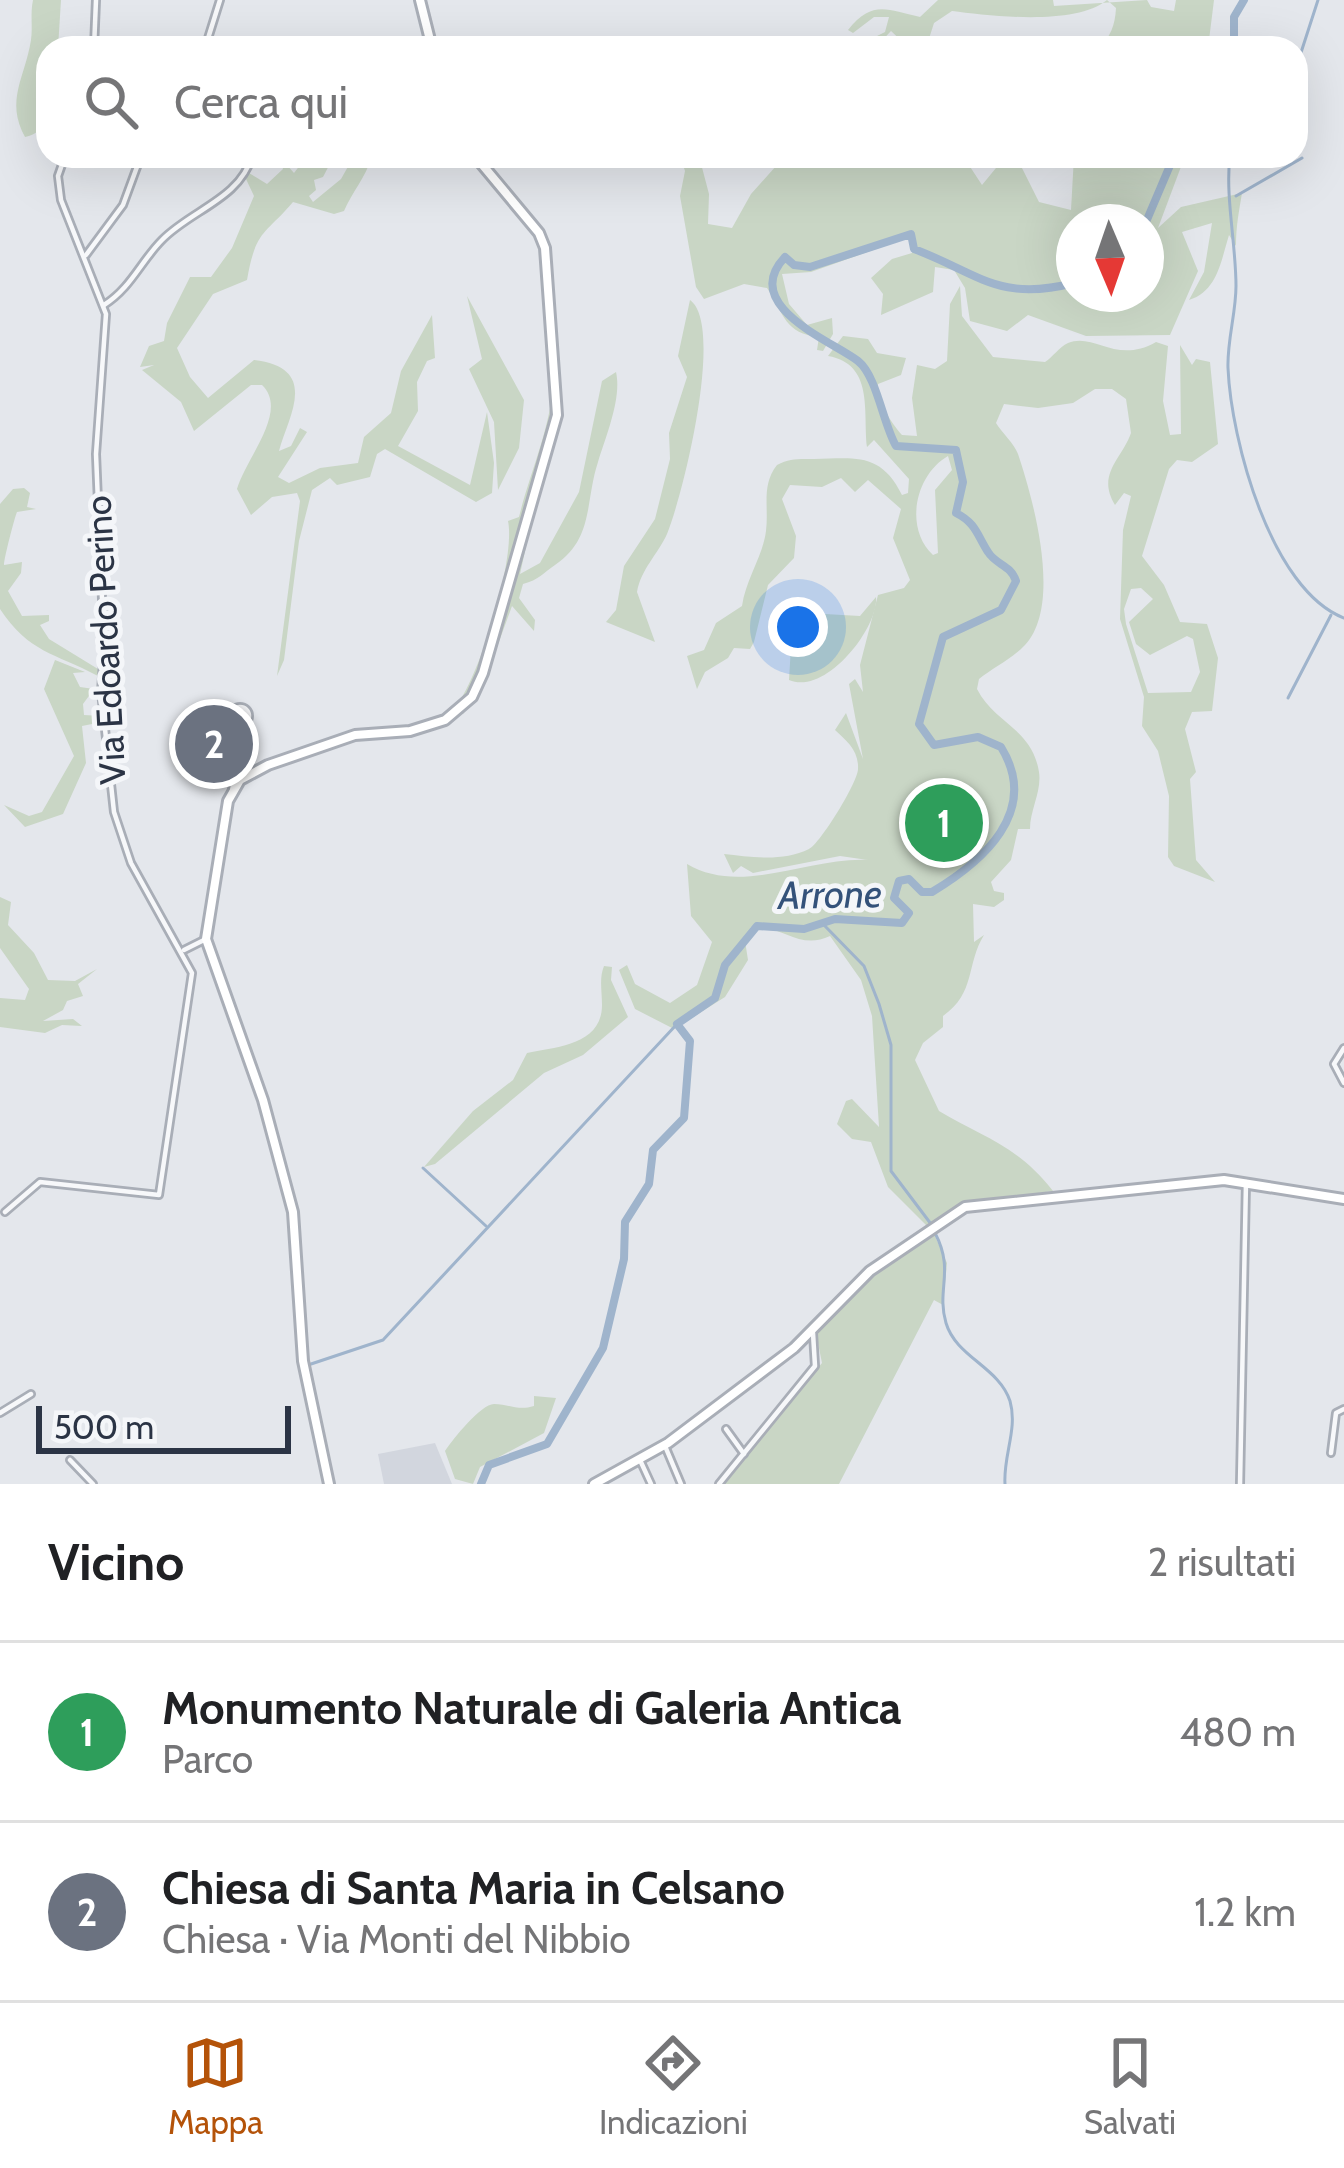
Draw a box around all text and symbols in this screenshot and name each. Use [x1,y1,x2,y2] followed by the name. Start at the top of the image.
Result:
[36,36,1308,168] search box
[78,69,144,135] icon: search
[174,75,348,129] text: Cerca qui
[1056,204,1164,312] north arrow
[75,494,135,786] street label: Via Edoardo Perino
[768,597,828,657] your location
[175,699,253,789] pin: 2
[905,778,983,868] pin: 1
[776,869,882,919] water label: Arrone
[36,1400,291,1453] scale bar
[54,1407,154,1447] text: 500 m
[48,1531,184,1593] text: Vicino
[1148,1538,1296,1586] text: 2 risultati
[162,1681,902,1735] text: Monumento Naturale di Galeria Antica
[80,1708,94,1756] text: 1
[1180,1708,1296,1756] text: 480 m
[162,1735,253,1783] text: Parco
[162,1861,785,1915] text: Chiesa di Santa Maria in Celsano
[77,1888,97,1936] text: 2
[1194,1888,1296,1936] text: 1.2 km
[162,1915,631,1963] text: Chiesa · Via Monti del Nibbio
[168,2030,263,2142] tab: Mappa
[599,2030,748,2142] tab: Indicazioni
[1084,2030,1176,2142] tab: Salvati

